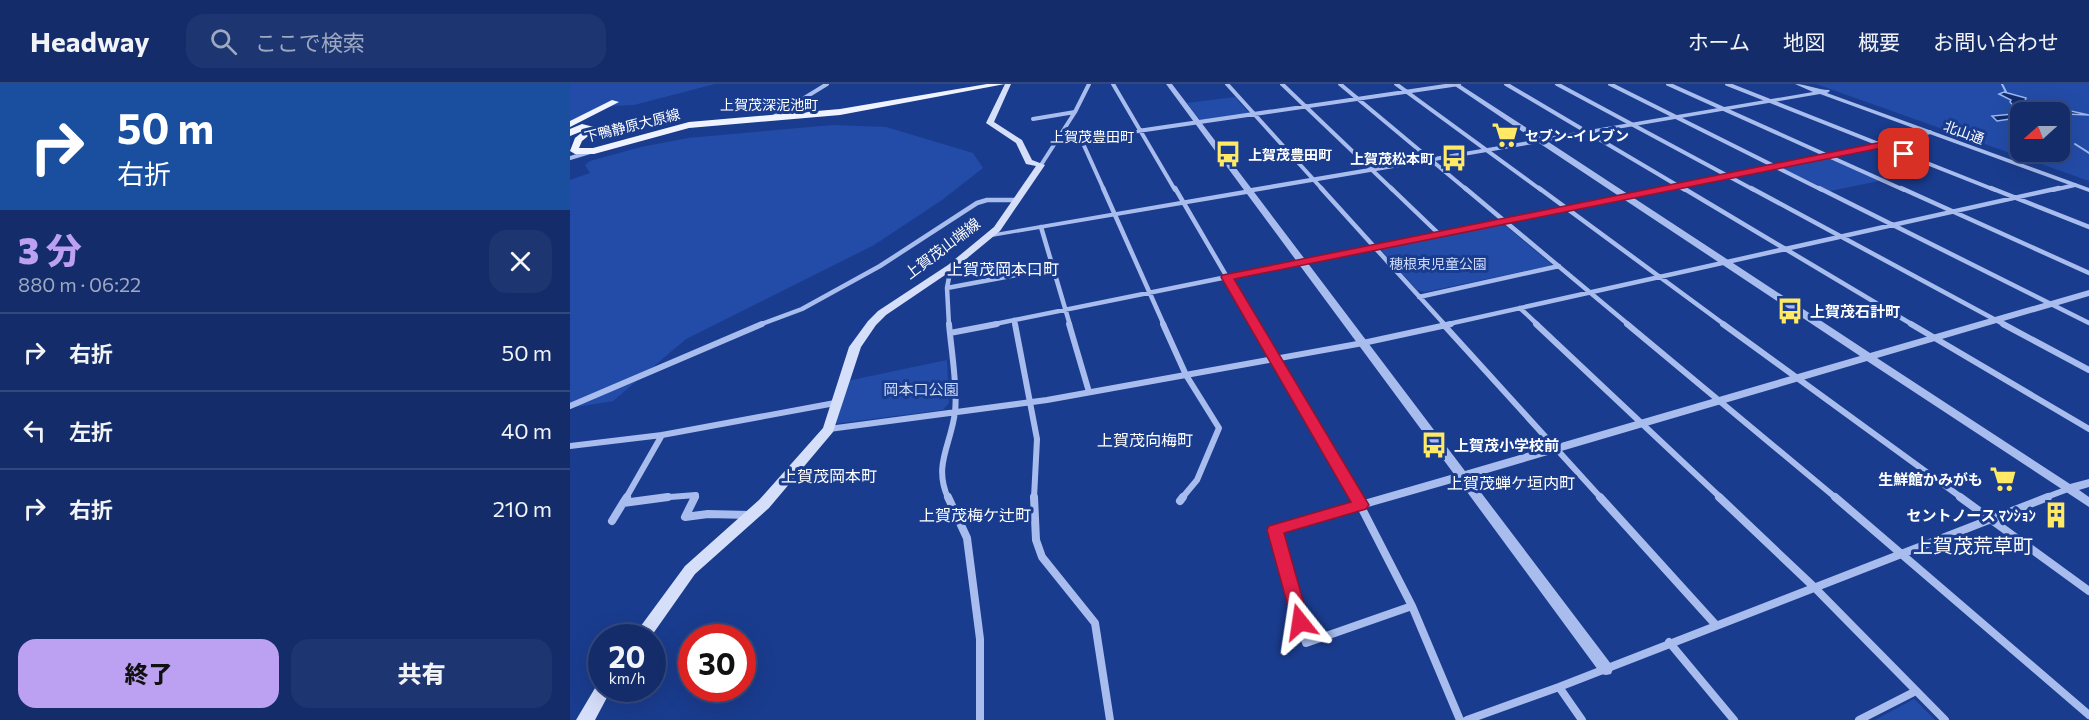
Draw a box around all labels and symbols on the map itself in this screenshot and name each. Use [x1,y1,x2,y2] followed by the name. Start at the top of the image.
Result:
[720,96,818,113] district label: 上賀茂深泥池町
[2010,102,2070,162] north arrow
[582,105,682,145] street label: 下鴨静原大原線
[1941,117,1987,147] street label: 北山通
[1490,120,1520,150] supermarket icon: セブン-イレブン
[1525,127,1629,144] place label: セブン-イレブン
[1050,128,1134,145] district label: 上賀茂豊田町
[1878,128,1929,179] pin
[1213,139,1243,169] bus stop icon: 上賀茂豊田町
[1439,143,1469,173] bus stop icon: 上賀茂松本町
[1248,146,1332,163] place label: 上賀茂豊田町
[1350,150,1434,167] place label: 上賀茂松本町
[901,214,983,282] street label: 上賀茂山端線
[1389,255,1487,272] park label: 穂根束児童公園
[947,259,1059,278] district label: 上賀茂岡本口町
[1775,296,1805,326] bus stop icon: 上賀茂石計町
[1810,302,1900,320] place label: 上賀茂石計町
[883,380,959,398] park label: 岡本口公園
[1097,430,1193,449] district label: 上賀茂向梅町
[1419,430,1449,460] bus stop icon: 上賀茂小学校前
[1454,436,1559,454] place label: 上賀茂小学校前
[1988,464,2018,494] supermarket icon: 生鮮館かみがも
[781,466,877,485] district label: 上賀茂岡本町
[1878,470,1983,488] place label: 生鮮館かみがも
[1447,473,1575,492] district label: 上賀茂蝉ケ垣内町
[2041,500,2071,530] building icon: セントノース ﾏﾝｼｮﾝ
[919,505,1031,524] district label: 上賀茂梅ケ辻町
[1906,506,2036,524] place label: セントノース ﾏﾝｼｮﾝ
[1913,533,2033,557] district label: 上賀茂荒草町
[1268,590,1332,654] position arrow
[678,624,756,702] speed limit sign: 30

